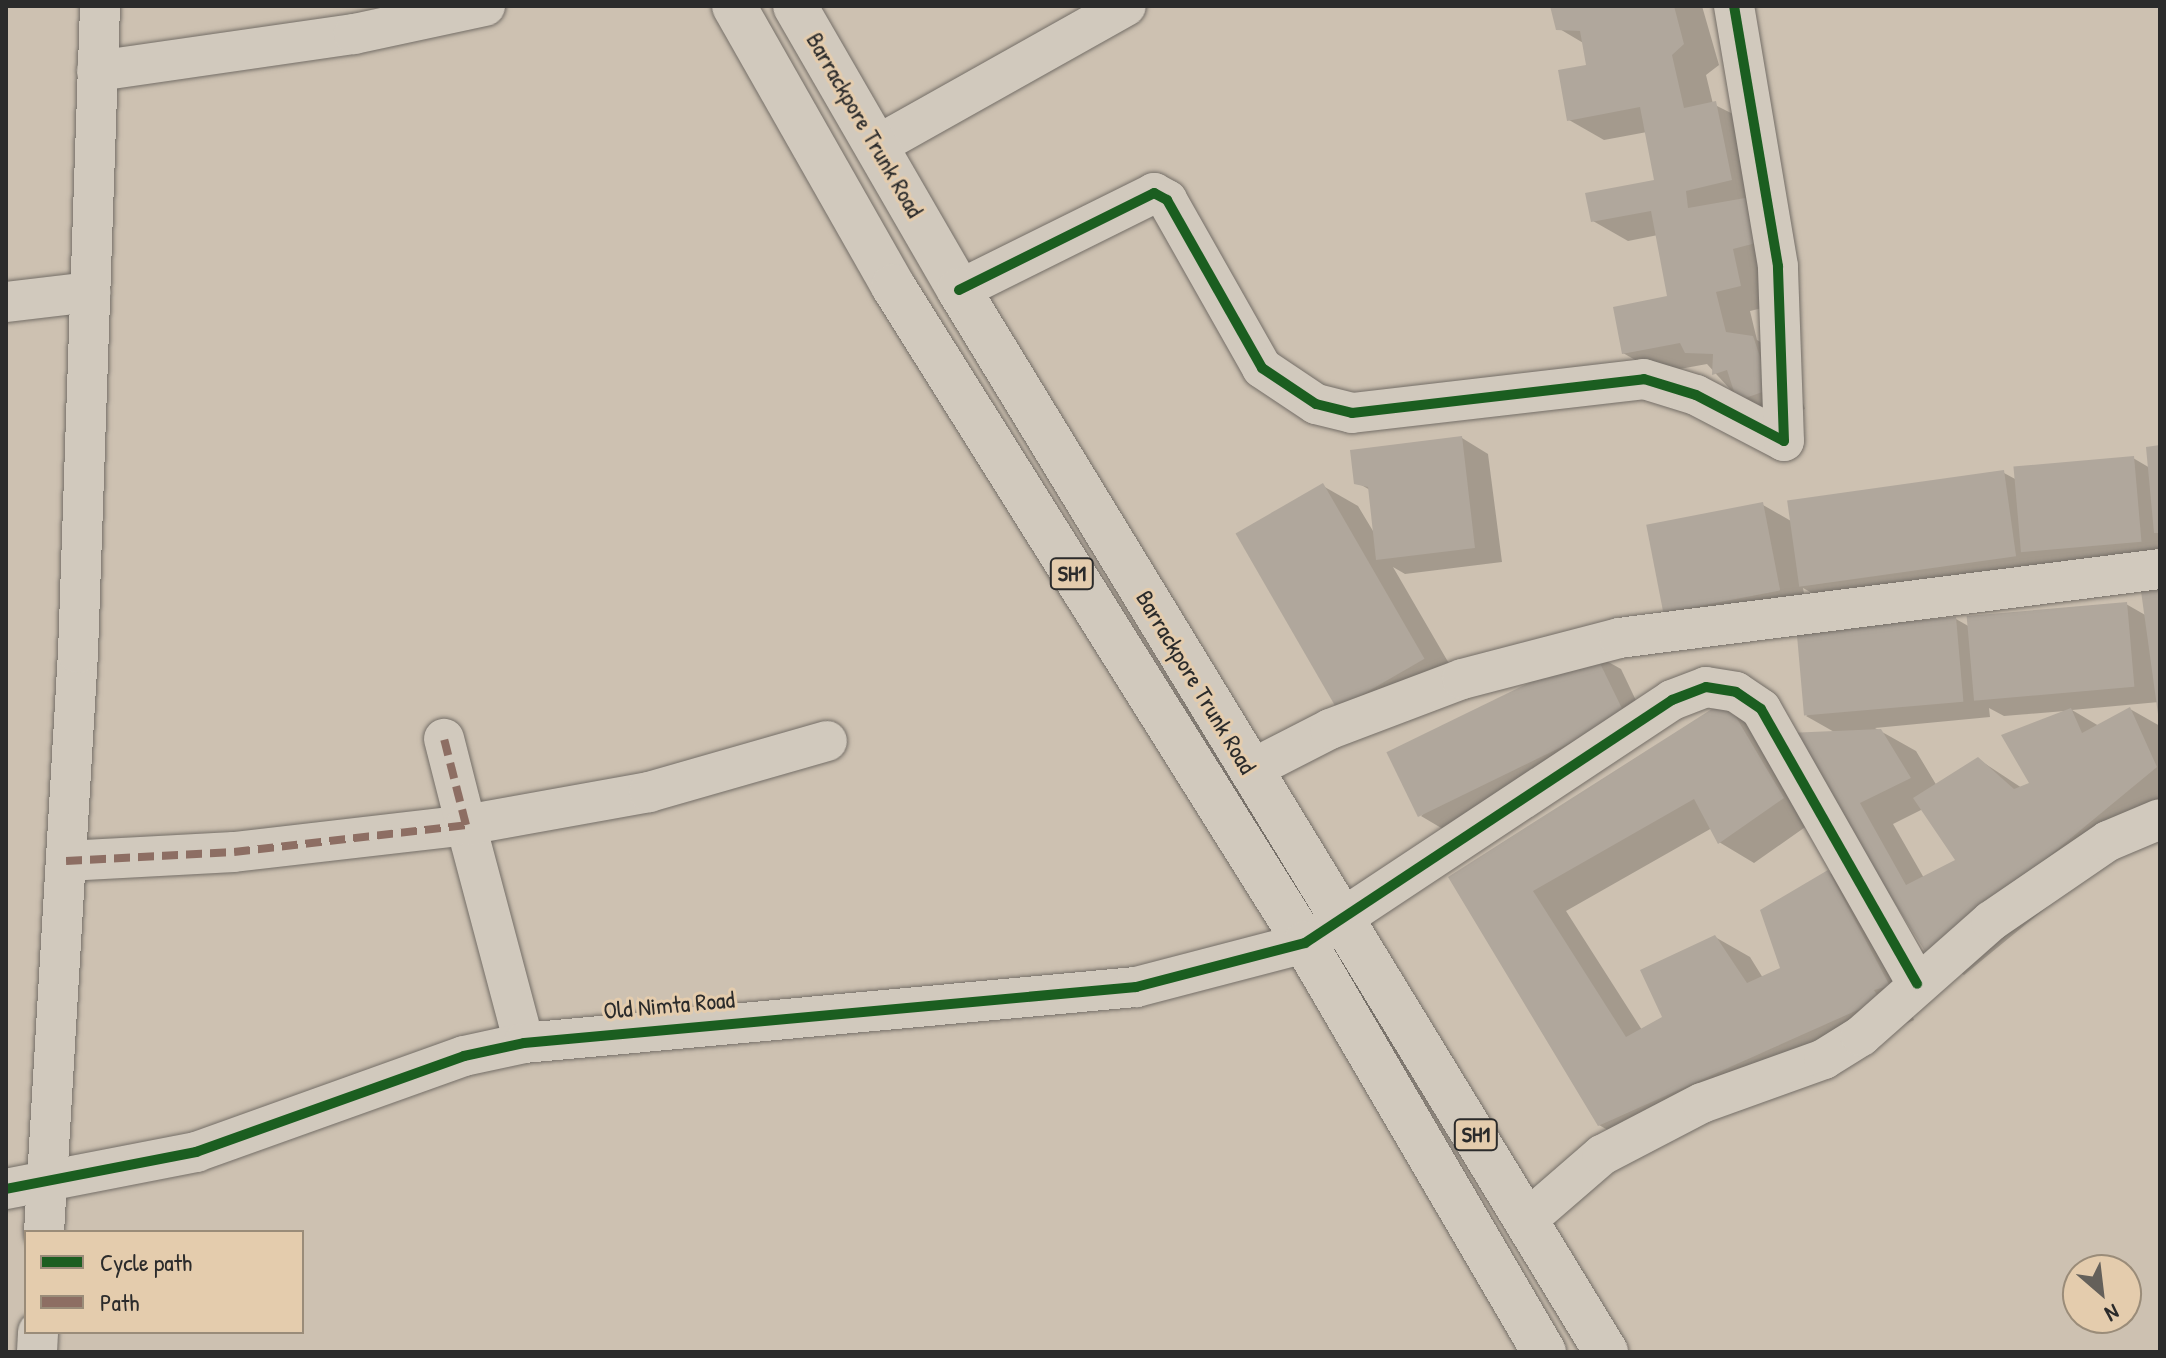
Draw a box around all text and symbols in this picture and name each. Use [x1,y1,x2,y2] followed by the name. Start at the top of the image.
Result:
[800,27,930,223] street label: Barrackpore Trunk Road
[1048,556,1096,592] road number: SH1
[1130,585,1262,779] street label: Barrackpore Trunk Road
[602,985,736,1025] street label: Old Nimta Road
[1452,1117,1500,1153] road number: SH1
[24,1230,304,1334] legend
[100,1246,192,1278] text: Cycle path
[2062,1254,2142,1334] north arrow
[100,1286,139,1318] text: Path
[2100,1297,2125,1329] text: N

